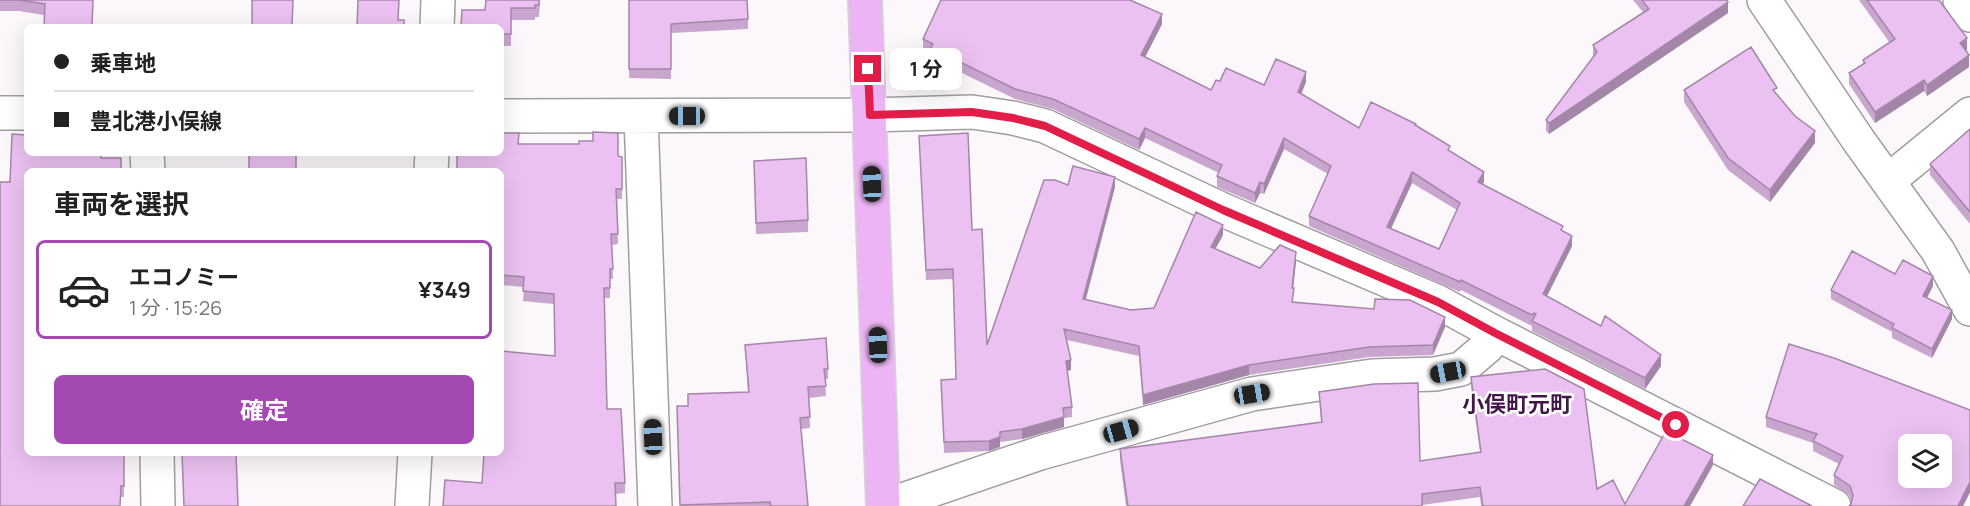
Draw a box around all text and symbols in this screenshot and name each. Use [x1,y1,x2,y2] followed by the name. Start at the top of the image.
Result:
[90,48,156,78] text: 乗車地
[889,48,961,90] callout: 1 分
[854,55,881,82] route end
[910,55,942,82] text: 1 分
[90,106,222,136] text: 豊北港小俣線
[669,107,705,125] car
[862,166,882,202] car
[54,185,189,222] text: 車両を選択
[129,262,239,292] text: エコノミー
[57,263,111,317] icon: car
[418,275,471,305] text: ¥349
[129,294,222,321] text: 1 分 · 15:26
[868,327,888,363] car
[1429,360,1467,384] car
[54,375,474,444] button: 確定
[1233,382,1271,406] car
[1462,389,1572,419] district label: 小俣町元町
[1662,411,1689,438] route start
[1101,417,1141,445] car
[643,419,663,455] car
[1898,434,1952,488] map controls
[1898,434,1952,488] button: layers

